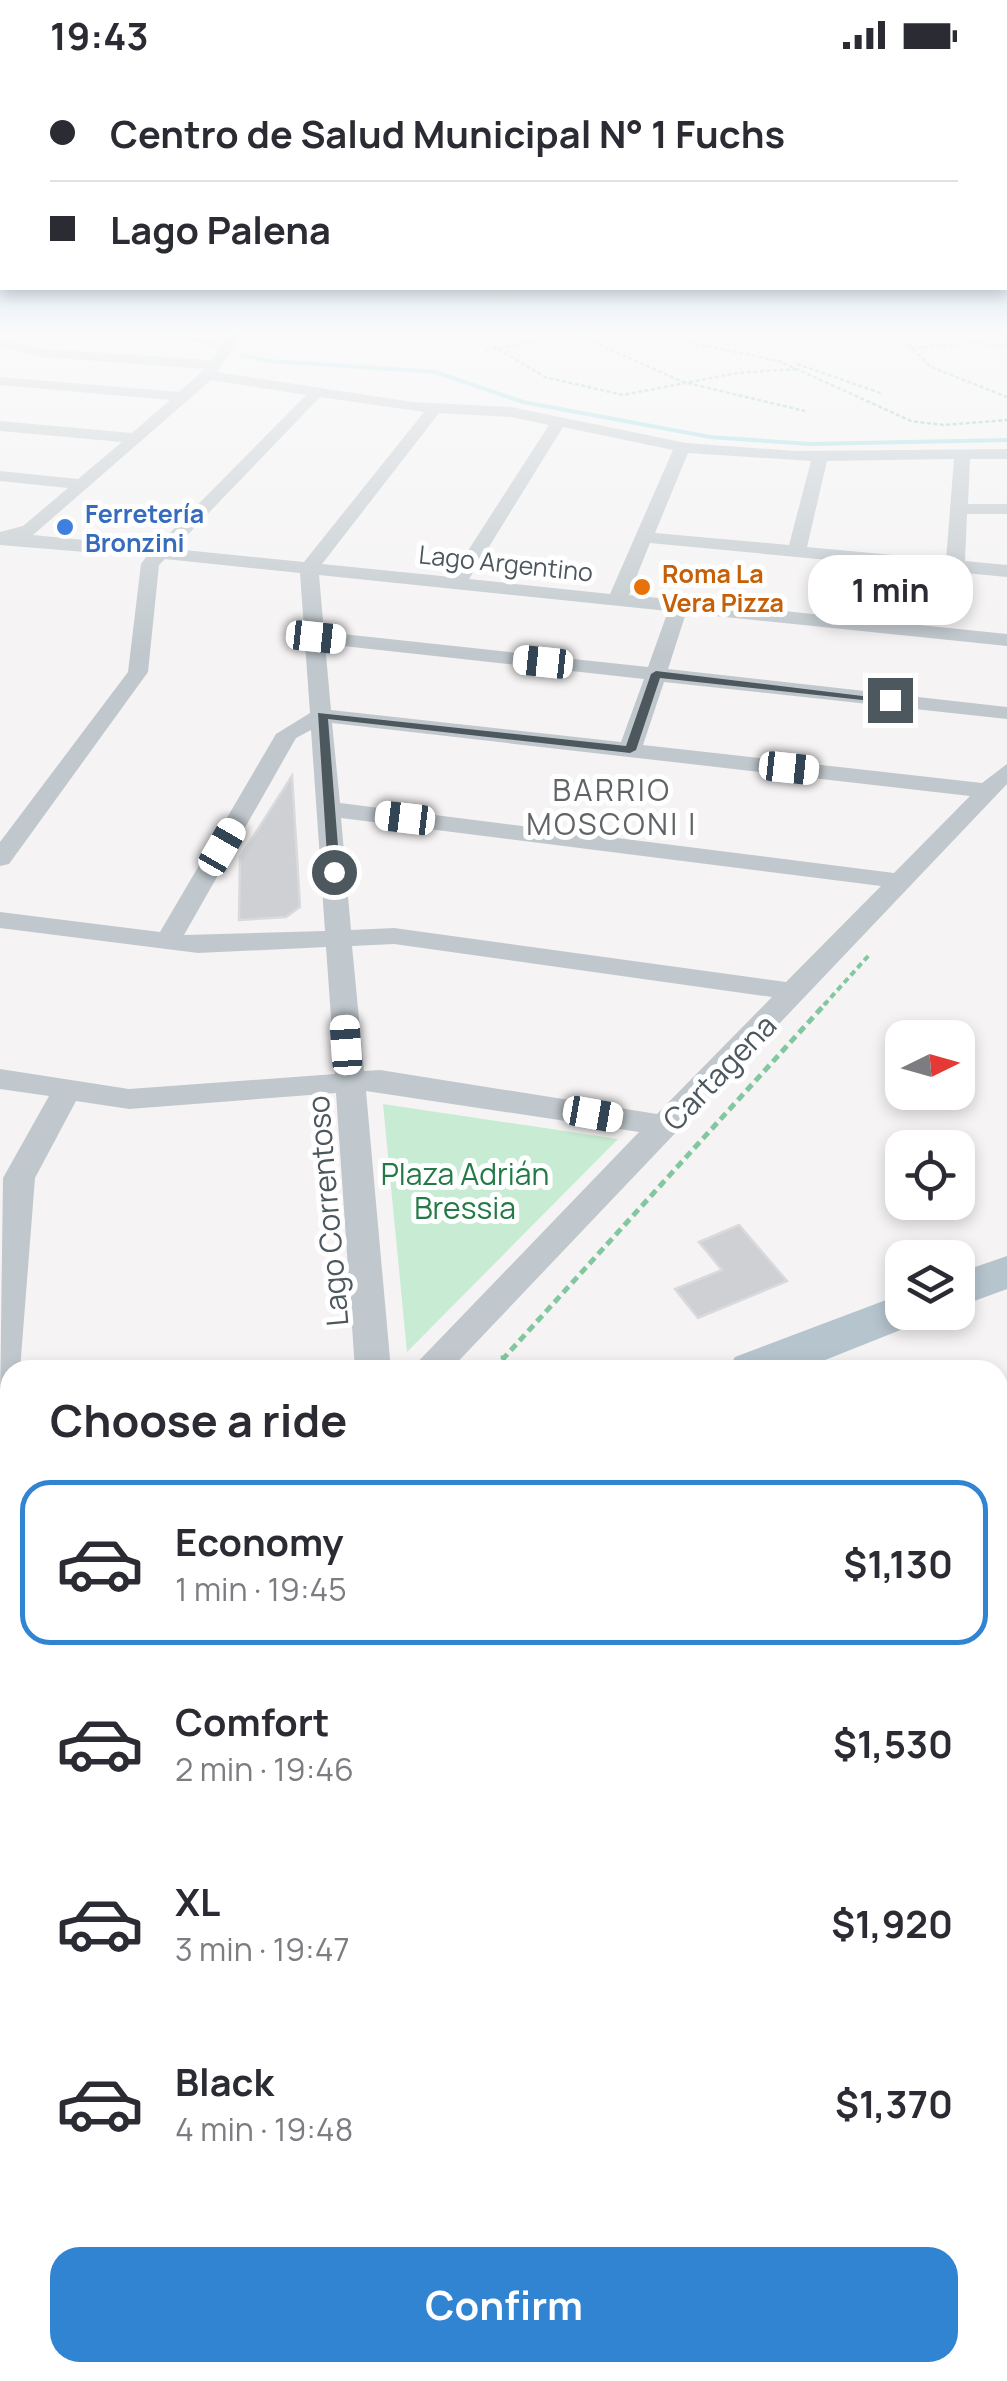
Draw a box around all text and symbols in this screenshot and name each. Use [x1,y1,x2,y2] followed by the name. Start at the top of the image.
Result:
[50,9,149,61] text: 19:43
[110,107,785,159] text: Centro de Salud Municipal N° 1 Fuchs
[110,203,331,255] text: Lago Palena
[85,496,204,560] place label: Ferretería Bronzini
[54,516,76,538] marker: Ferretería Bronzini
[417,536,595,590] street label: Lago Argentino
[808,555,972,625] callout: 1 min
[662,556,784,620] place label: Roma La Vera Pizza
[851,568,930,612] text: 1 min
[631,576,653,598] marker: Roma La Vera Pizza
[285,619,347,655] car
[512,644,574,680] car
[868,678,913,723] route end
[758,750,820,786] car
[526,769,698,844] district label: BARRIO MOSCONI I
[373,799,437,837] car
[194,814,250,880] car
[312,850,357,895] route start
[653,1005,785,1139] street label: Cartagena
[329,1014,363,1076] car
[885,1020,975,1110] north arrow
[885,1020,975,1330] map controls
[296,1094,358,1328] street label: Lago Correntoso
[561,1094,625,1134] car
[885,1130,975,1220] button: locate
[381,1153,549,1228] park label: Plaza Adrián Bressia
[885,1240,975,1330] button: layers
[50,1389,347,1451] text: Choose a ride
[175,1515,344,1567] text: Economy
[55,1518,145,1608] icon: car
[843,1537,953,1589] text: $1,130
[175,1567,347,1611] text: 1 min · 19:45
[175,1695,329,1747] text: Comfort
[55,1698,145,1788] icon: car
[833,1717,953,1769] text: $1,530
[175,1747,354,1791] text: 2 min · 19:46
[175,1875,220,1927] text: XL
[55,1878,145,1968] icon: car
[831,1897,953,1949] text: $1,920
[175,1927,350,1971] text: 3 min · 19:47
[175,2055,274,2107] text: Black
[55,2058,145,2148] icon: car
[835,2077,953,2129] text: $1,370
[175,2107,353,2151] text: 4 min · 19:48
[50,2247,958,2362] button: Confirm

